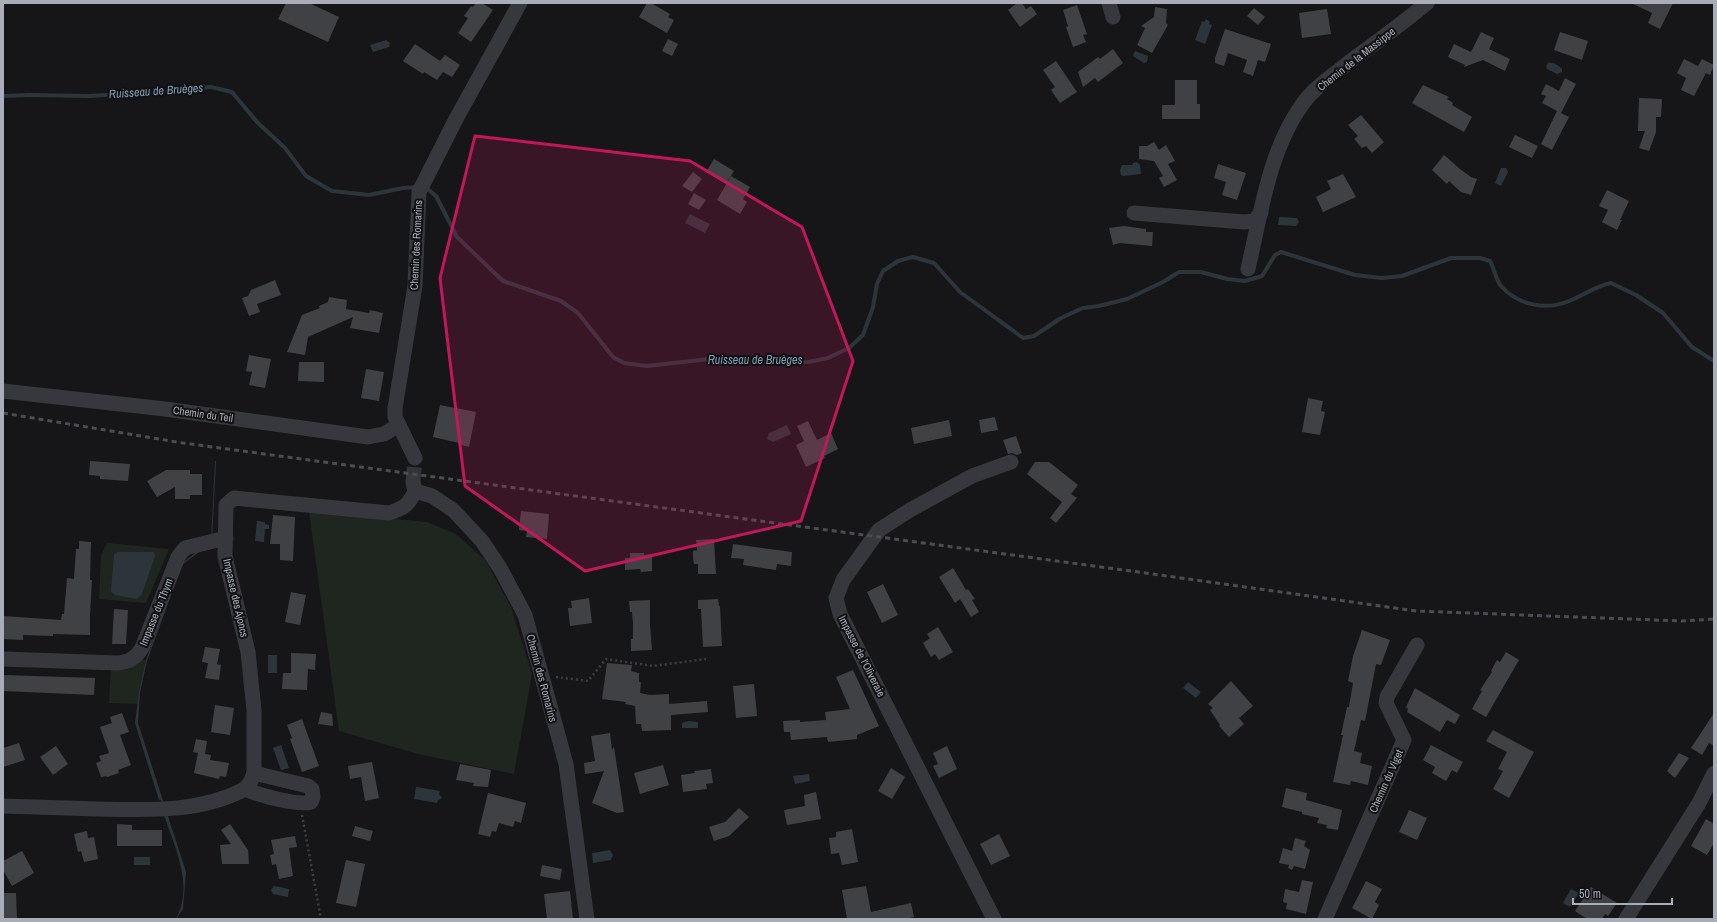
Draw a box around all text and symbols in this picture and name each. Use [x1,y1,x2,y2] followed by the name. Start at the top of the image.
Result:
[1314,24,1398,94] street label: Chemin de la Massippe
[108,80,204,102] water label: Ruisseau de Bruèges
[407,199,425,290] street label: Chemin des Romarins
[708,352,802,368] water label: Ruisseau de Bruèges
[172,403,234,425] street label: Chemin du Teil
[220,557,252,639] street label: Impasse des Ajoncs
[136,576,176,648] street label: Impasse du Thym
[835,613,889,699] street label: Impasse de l'Oliveraie
[524,633,561,724] street label: Chemin des Romarins
[1366,747,1406,815] street label: Chemin du Viget
[1573,880,1672,906] scale bar
[1579,886,1601,902] text: 50 m

